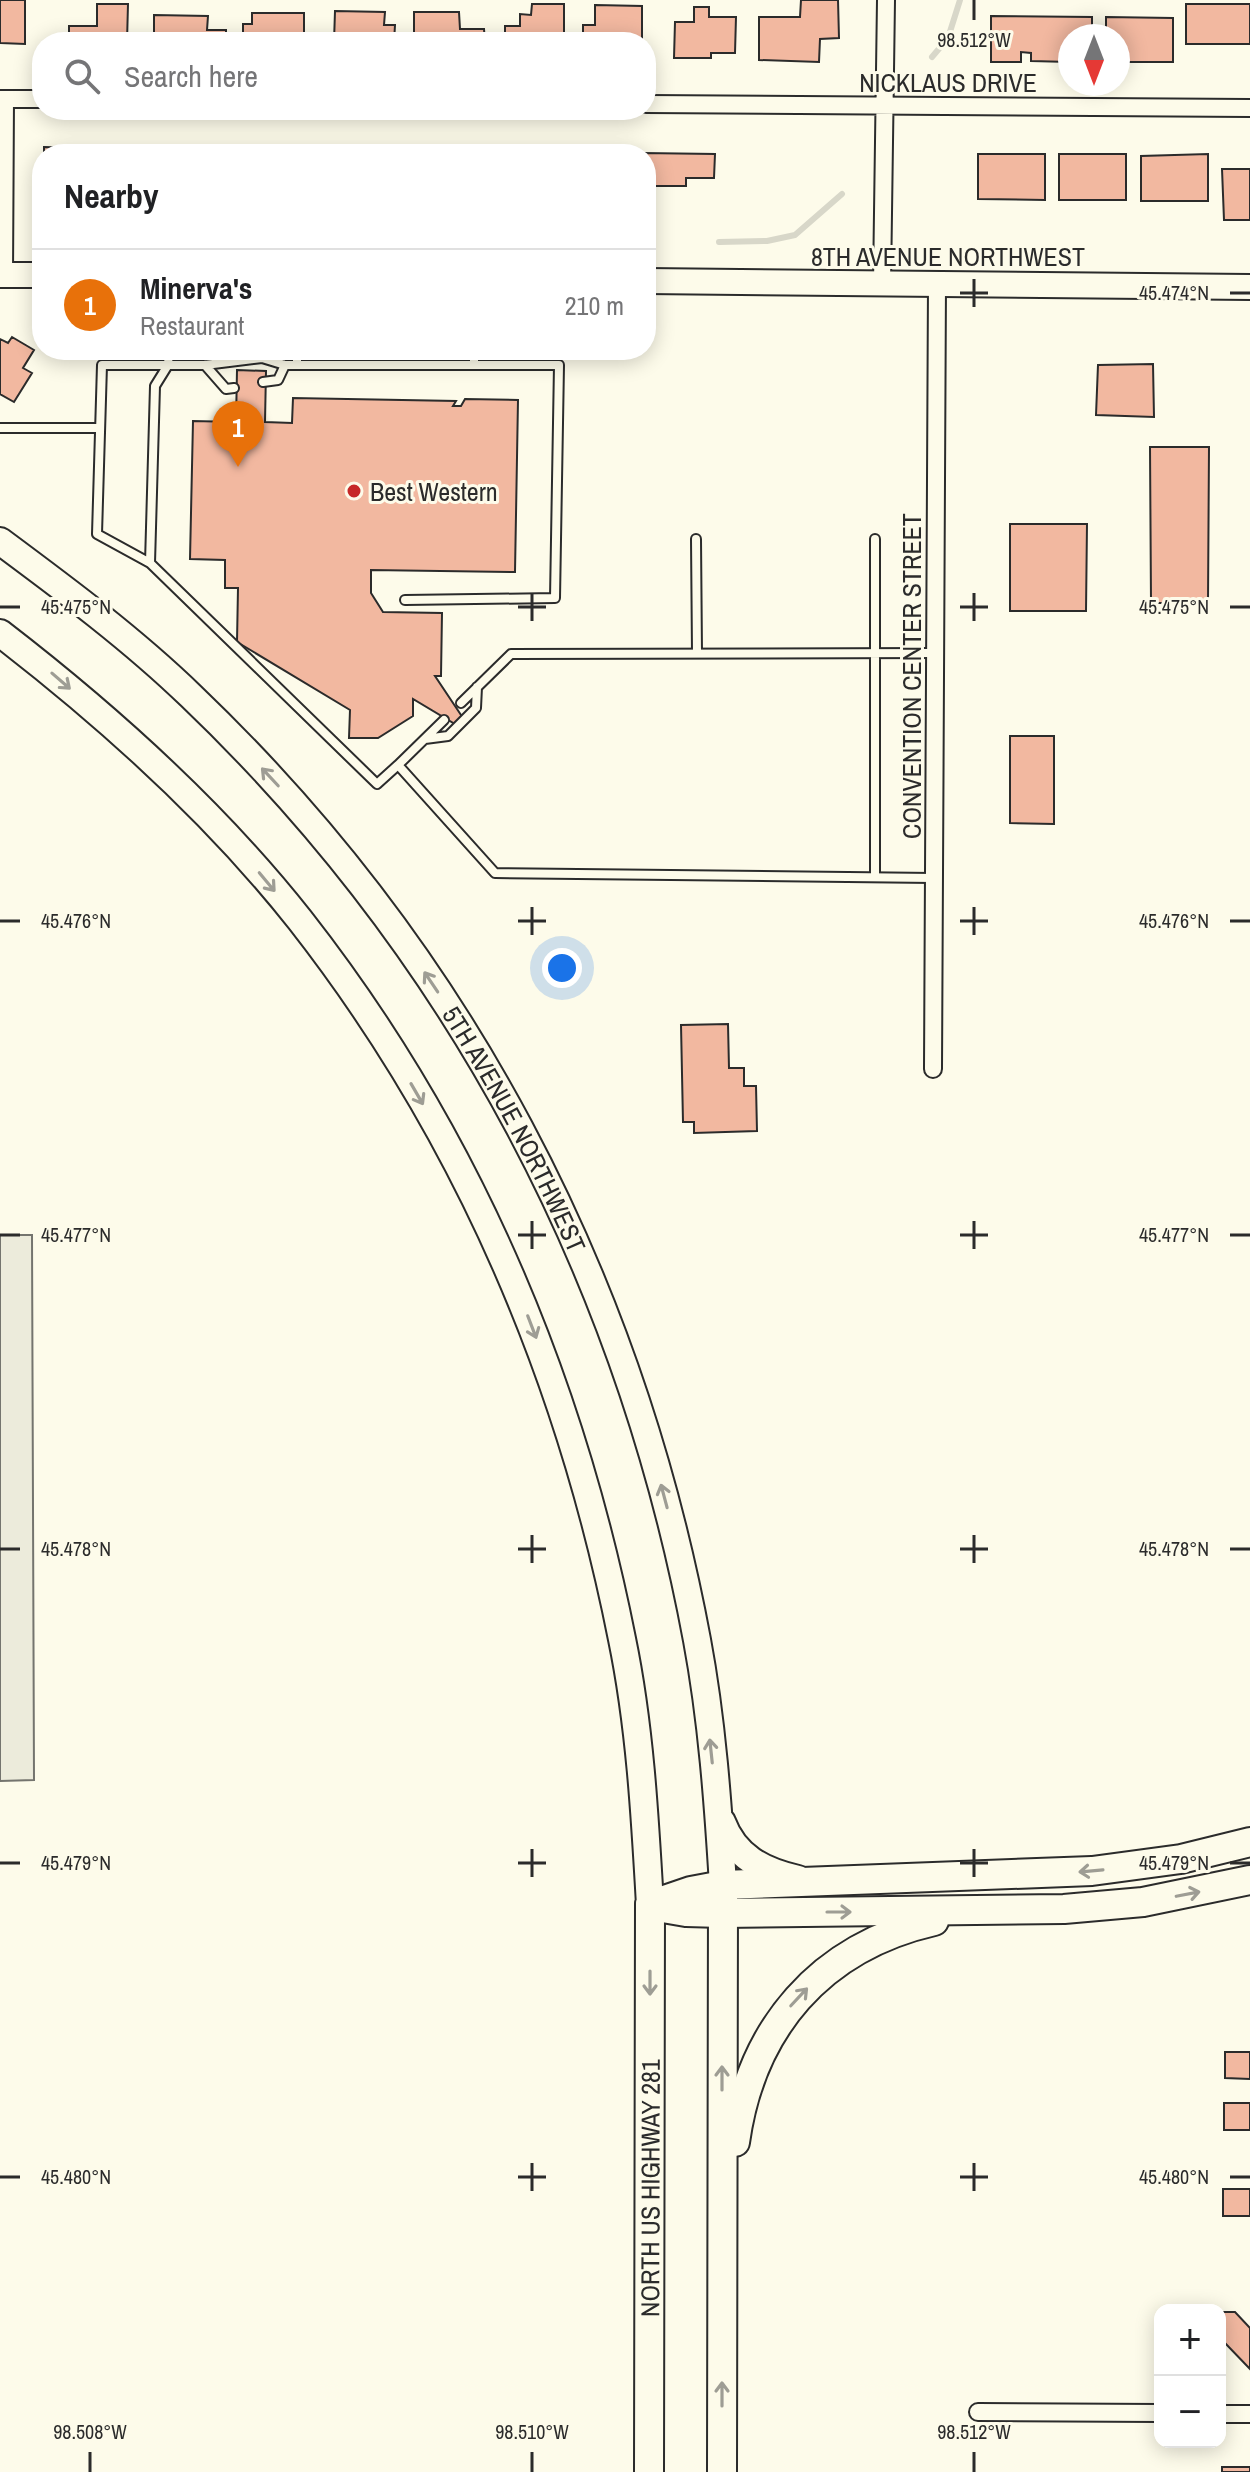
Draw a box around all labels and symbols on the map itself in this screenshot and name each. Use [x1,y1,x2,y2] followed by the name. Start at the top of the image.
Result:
[1058,24,1130,96] north arrow
[937,26,1011,53] text: 98.512°W
[859,65,1037,100] street label: NICKLAUS DRIVE
[811,239,1085,274] street label: 8TH AVENUE NORTHWEST
[1139,279,1209,306] text: 45.474°N
[212,401,264,467] pin: 1
[370,474,498,509] place label: Best Western
[345,482,363,500] marker: Best Western
[894,513,929,839] street label: CONVENTION CENTER STREET
[41,593,111,620] text: 45.475°N
[1139,593,1209,620] text: 45.475°N
[51,672,71,690] one-way arrow
[262,768,280,788] one-way arrow
[258,871,276,892] one-way arrow
[41,907,111,934] text: 45.476°N
[1139,907,1209,934] text: 45.476°N
[542,948,582,988] your location
[422,971,439,993] one-way arrow
[435,999,595,1257] street label: 5TH AVENUE NORTHWEST
[409,1082,425,1105] one-way arrow
[41,1221,111,1248] text: 45.477°N
[1139,1221,1209,1248] text: 45.477°N
[526,1314,541,1339] one-way arrow
[656,1484,671,1510] one-way arrow
[41,1535,111,1562] text: 45.478°N
[1139,1535,1209,1562] text: 45.478°N
[704,1739,719,1765] one-way arrow
[41,1849,111,1876] text: 45.479°N
[1139,1849,1209,1876] text: 45.479°N
[1078,1863,1105,1878] one-way arrow
[1174,1885,1200,1900] one-way arrow
[825,1904,852,1920] one-way arrow
[642,1969,658,1996] one-way arrow
[790,1987,809,2007] one-way arrow
[632,2059,667,2317] street label: NORTH US HIGHWAY 281
[714,2065,730,2092] one-way arrow
[41,2163,111,2190] text: 45.480°N
[1139,2163,1209,2190] text: 45.480°N
[714,2381,730,2408] one-way arrow
[53,2418,127,2445] text: 98.508°W
[495,2418,569,2445] text: 98.510°W
[937,2418,1011,2445] text: 98.512°W

